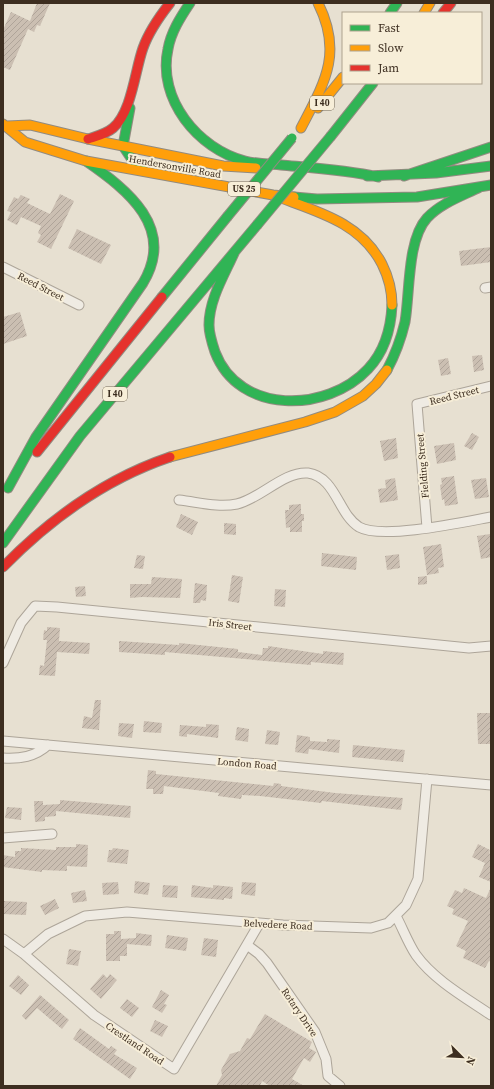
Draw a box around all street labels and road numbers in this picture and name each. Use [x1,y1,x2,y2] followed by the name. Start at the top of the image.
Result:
[310,96,334,110] road number: I 40
[128,152,222,181] street label: Hendersonville Road
[228,182,260,196] road number: US 25
[15,269,67,304] street label: Reed Street
[428,383,481,408] street label: Reed Street
[103,387,127,401] road number: I 40
[413,432,432,499] street label: Fielding Street
[208,616,253,633] street label: Iris Street
[217,754,278,773] street label: London Road
[243,916,313,933] street label: Belvedere Road
[279,985,321,1039] street label: Rotary Drive
[103,1019,167,1068] street label: Crestland Road

